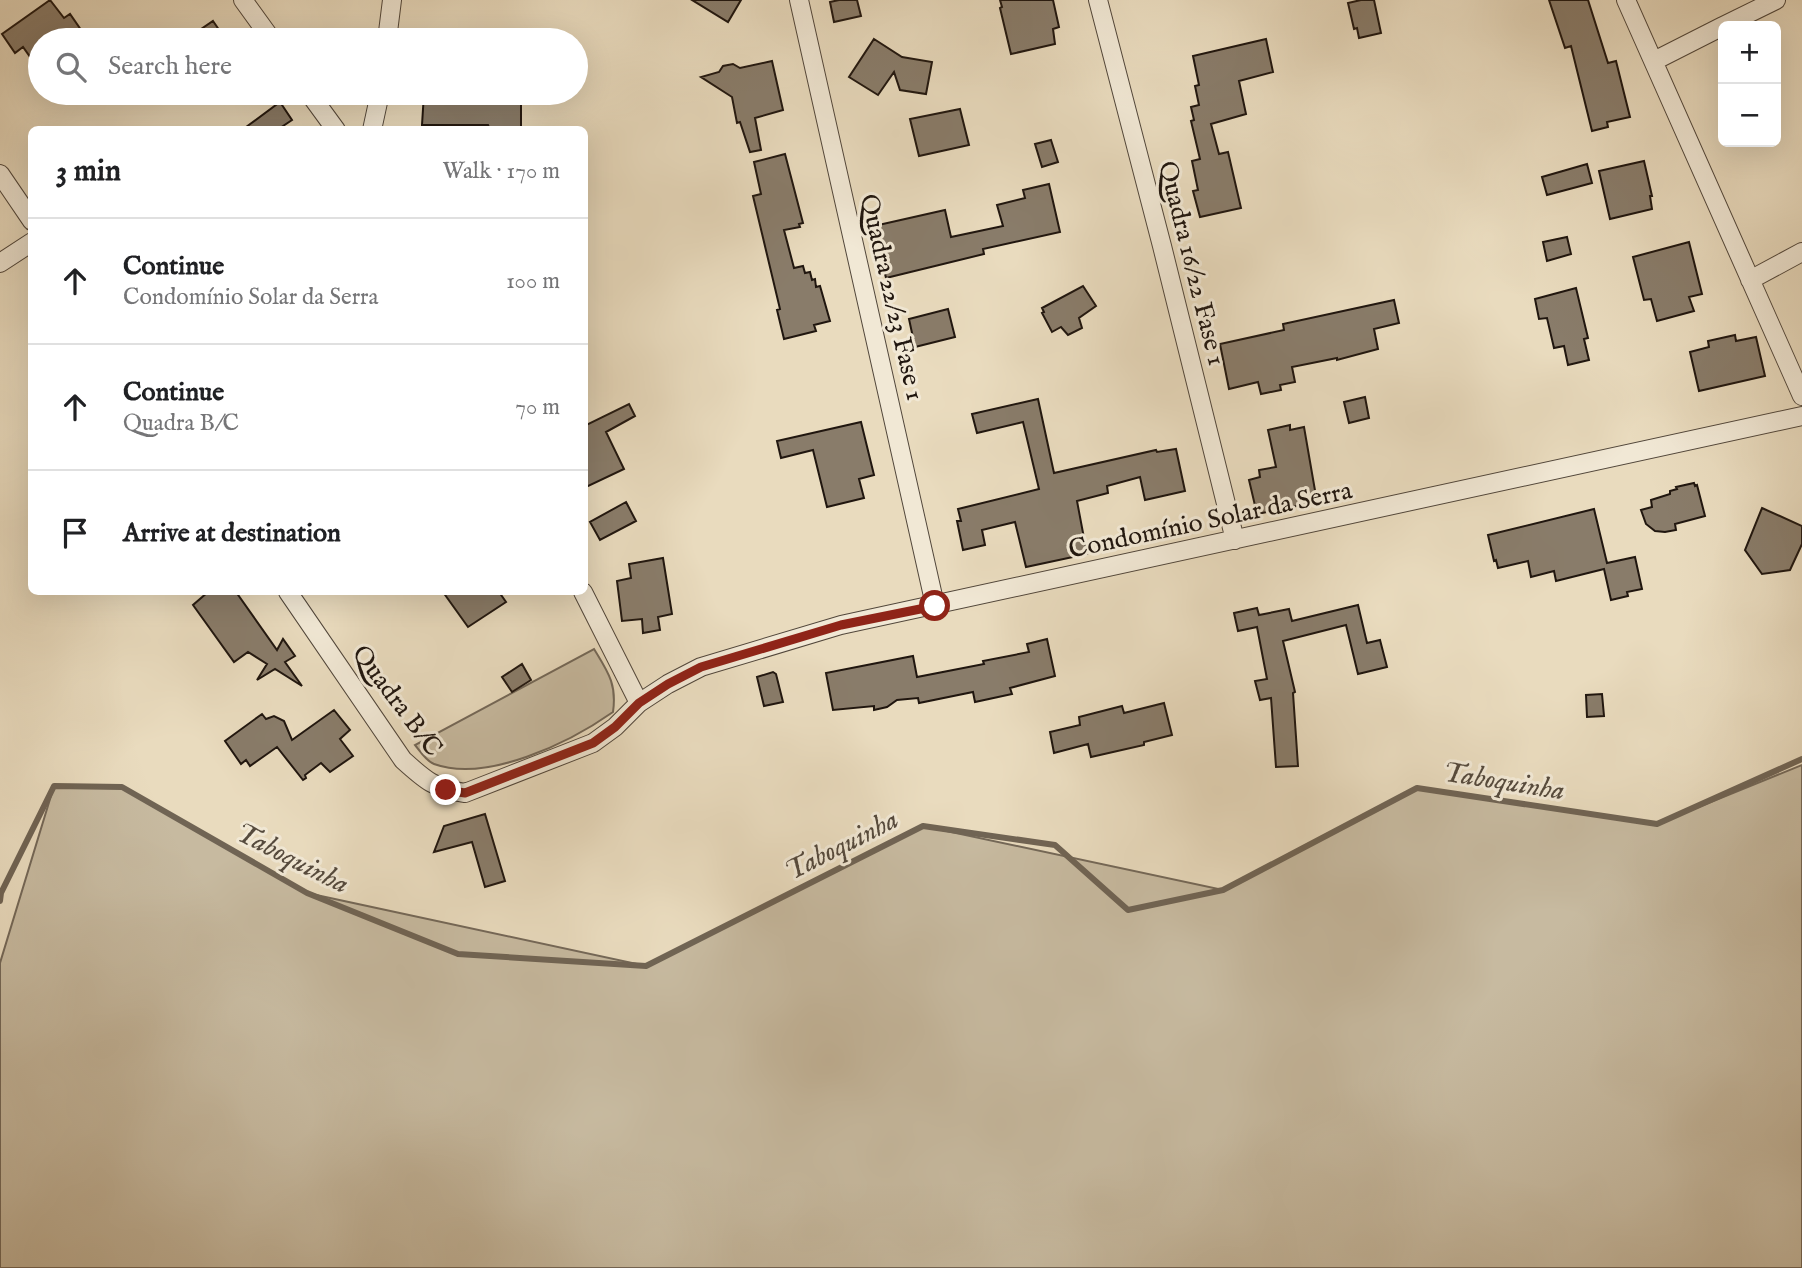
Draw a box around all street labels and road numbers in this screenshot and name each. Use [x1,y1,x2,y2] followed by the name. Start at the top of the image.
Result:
[1150,158,1233,369] street label: Quadra 16/22 Fase 1
[852,191,931,404] street label: Quadra 22/23 Fase 1
[1066,474,1356,567] street label: Condomínio Solar da Serra
[344,639,449,763] street label: Quadra B/C

